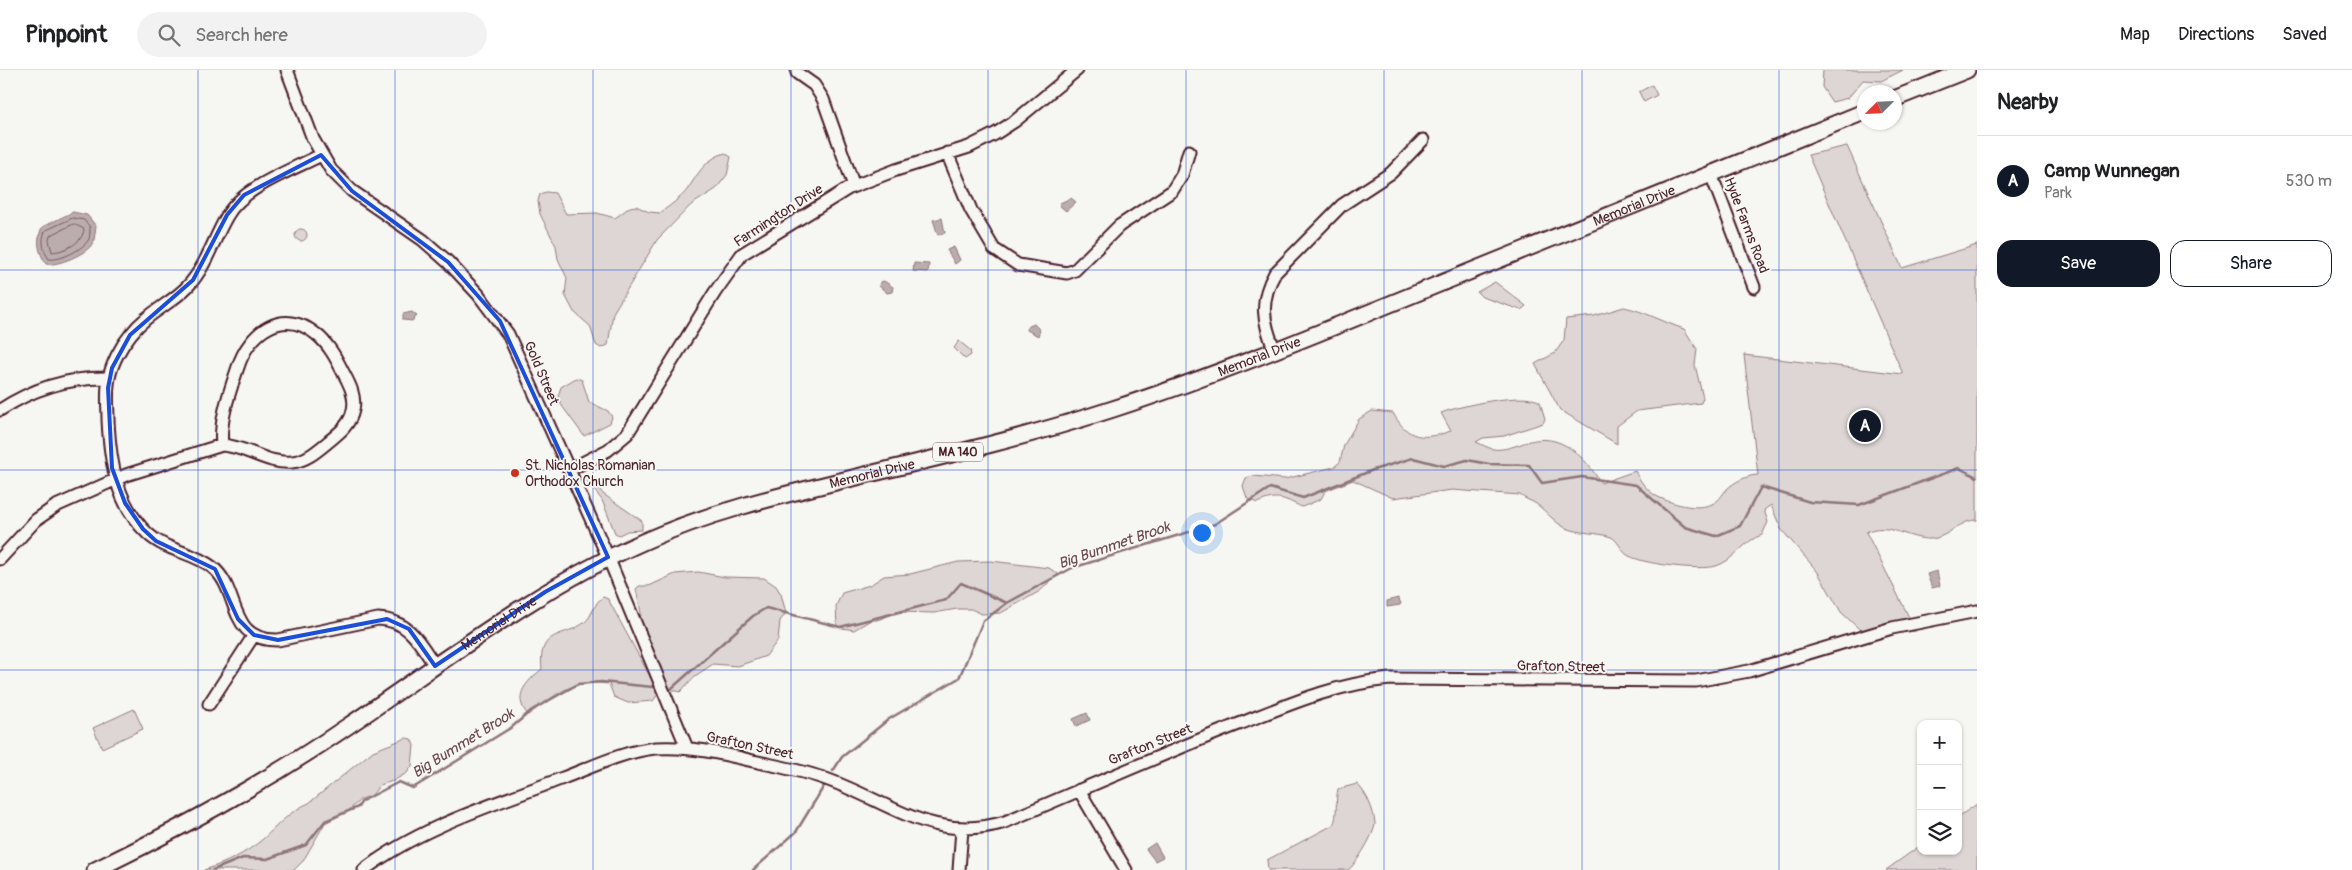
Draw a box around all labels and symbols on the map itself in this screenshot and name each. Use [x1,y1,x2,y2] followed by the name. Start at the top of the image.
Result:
[1857,85,1902,130] north arrow
[1720,175,1773,276] street label: Hyde Farms Road
[731,180,826,251] street label: Farmington Drive
[1591,181,1678,230] street label: Memorial Drive
[1216,333,1303,380] street label: Memorial Drive
[520,339,563,408] street label: Gold Street
[1849,407,1881,445] pin: A
[933,442,983,462] road number: MA 140
[828,455,917,492] street label: Memorial Drive
[525,457,655,490] place label: St. Nicholas Romanian Orthodox Church
[509,467,521,479] marker: St. Nicholas Romanian Orthodox Church
[1056,517,1174,573] water label: Big Bummet Brook
[1189,520,1215,546] your location
[458,592,540,654] street label: Memorial Drive
[1517,657,1606,676] street label: Grafton Street
[409,703,519,782] water label: Big Bummet Brook
[1106,720,1195,769] street label: Grafton Street
[705,728,795,763] street label: Grafton Street

